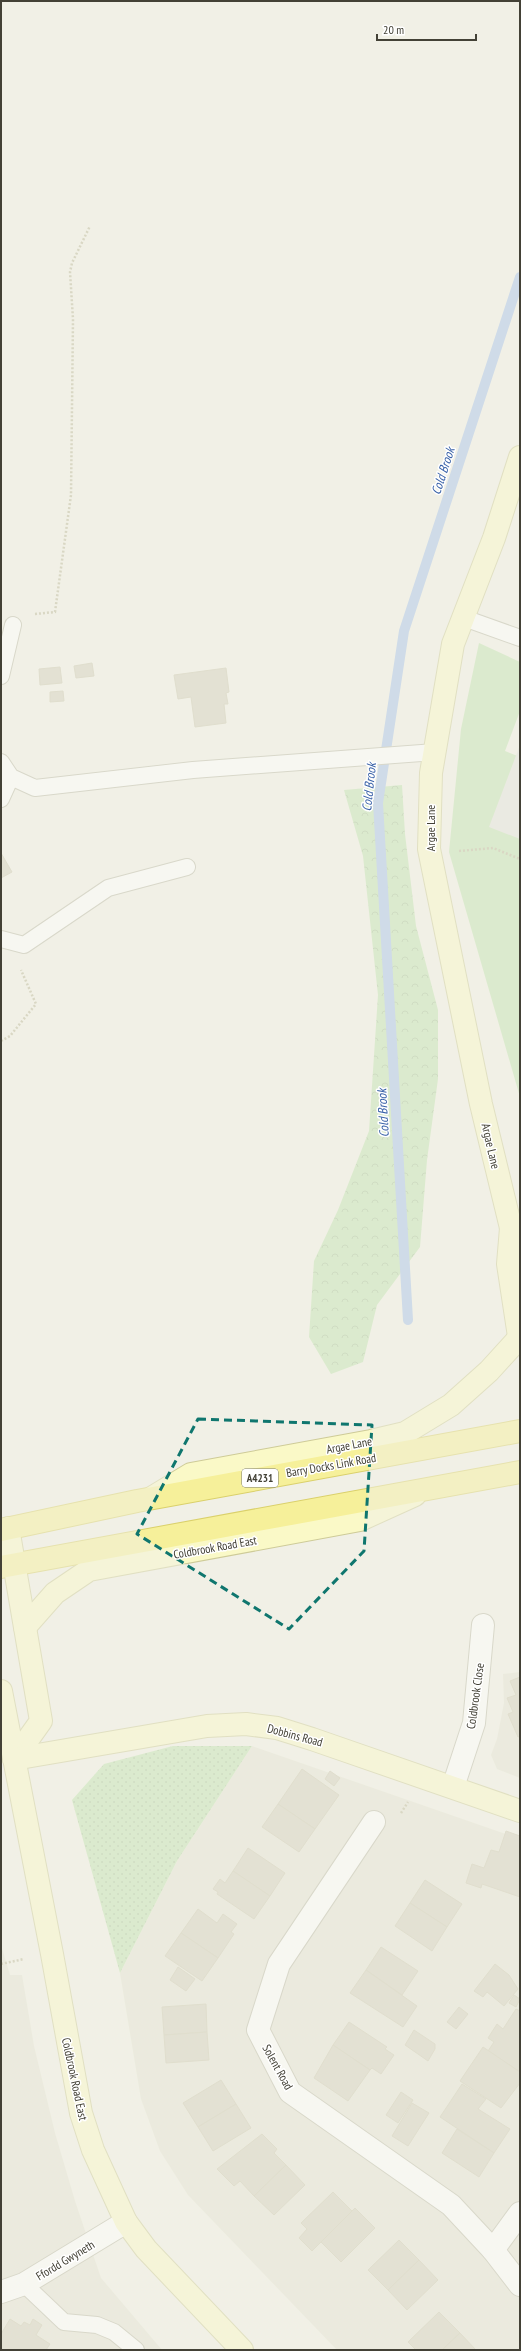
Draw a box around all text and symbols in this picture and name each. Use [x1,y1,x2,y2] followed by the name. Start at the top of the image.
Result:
[377,16,476,42] scale bar
[383,22,404,37] text: 20 m
[427,443,459,497] water label: Cold Brook
[358,760,380,812] water label: Cold Brook
[423,805,438,851] street label: Argae Lane
[373,1086,393,1138] water label: Cold Brook
[478,1122,504,1170] street label: Argae Lane
[325,1433,373,1457] street label: Argae Lane
[285,1450,377,1480] street label: Barry Docks Link Road
[242,1469,278,1487] road number: A4231
[172,1532,259,1562] street label: Coldbrook Road East
[463,1662,487,1730] street label: Coldbrook Close
[266,1720,324,1750] street label: Dobbins Road
[59,2036,91,2123] street label: Coldbrook Road East
[259,2042,297,2092] street label: Solent Road
[33,2237,97,2283] street label: Ffordd Gwyneth

